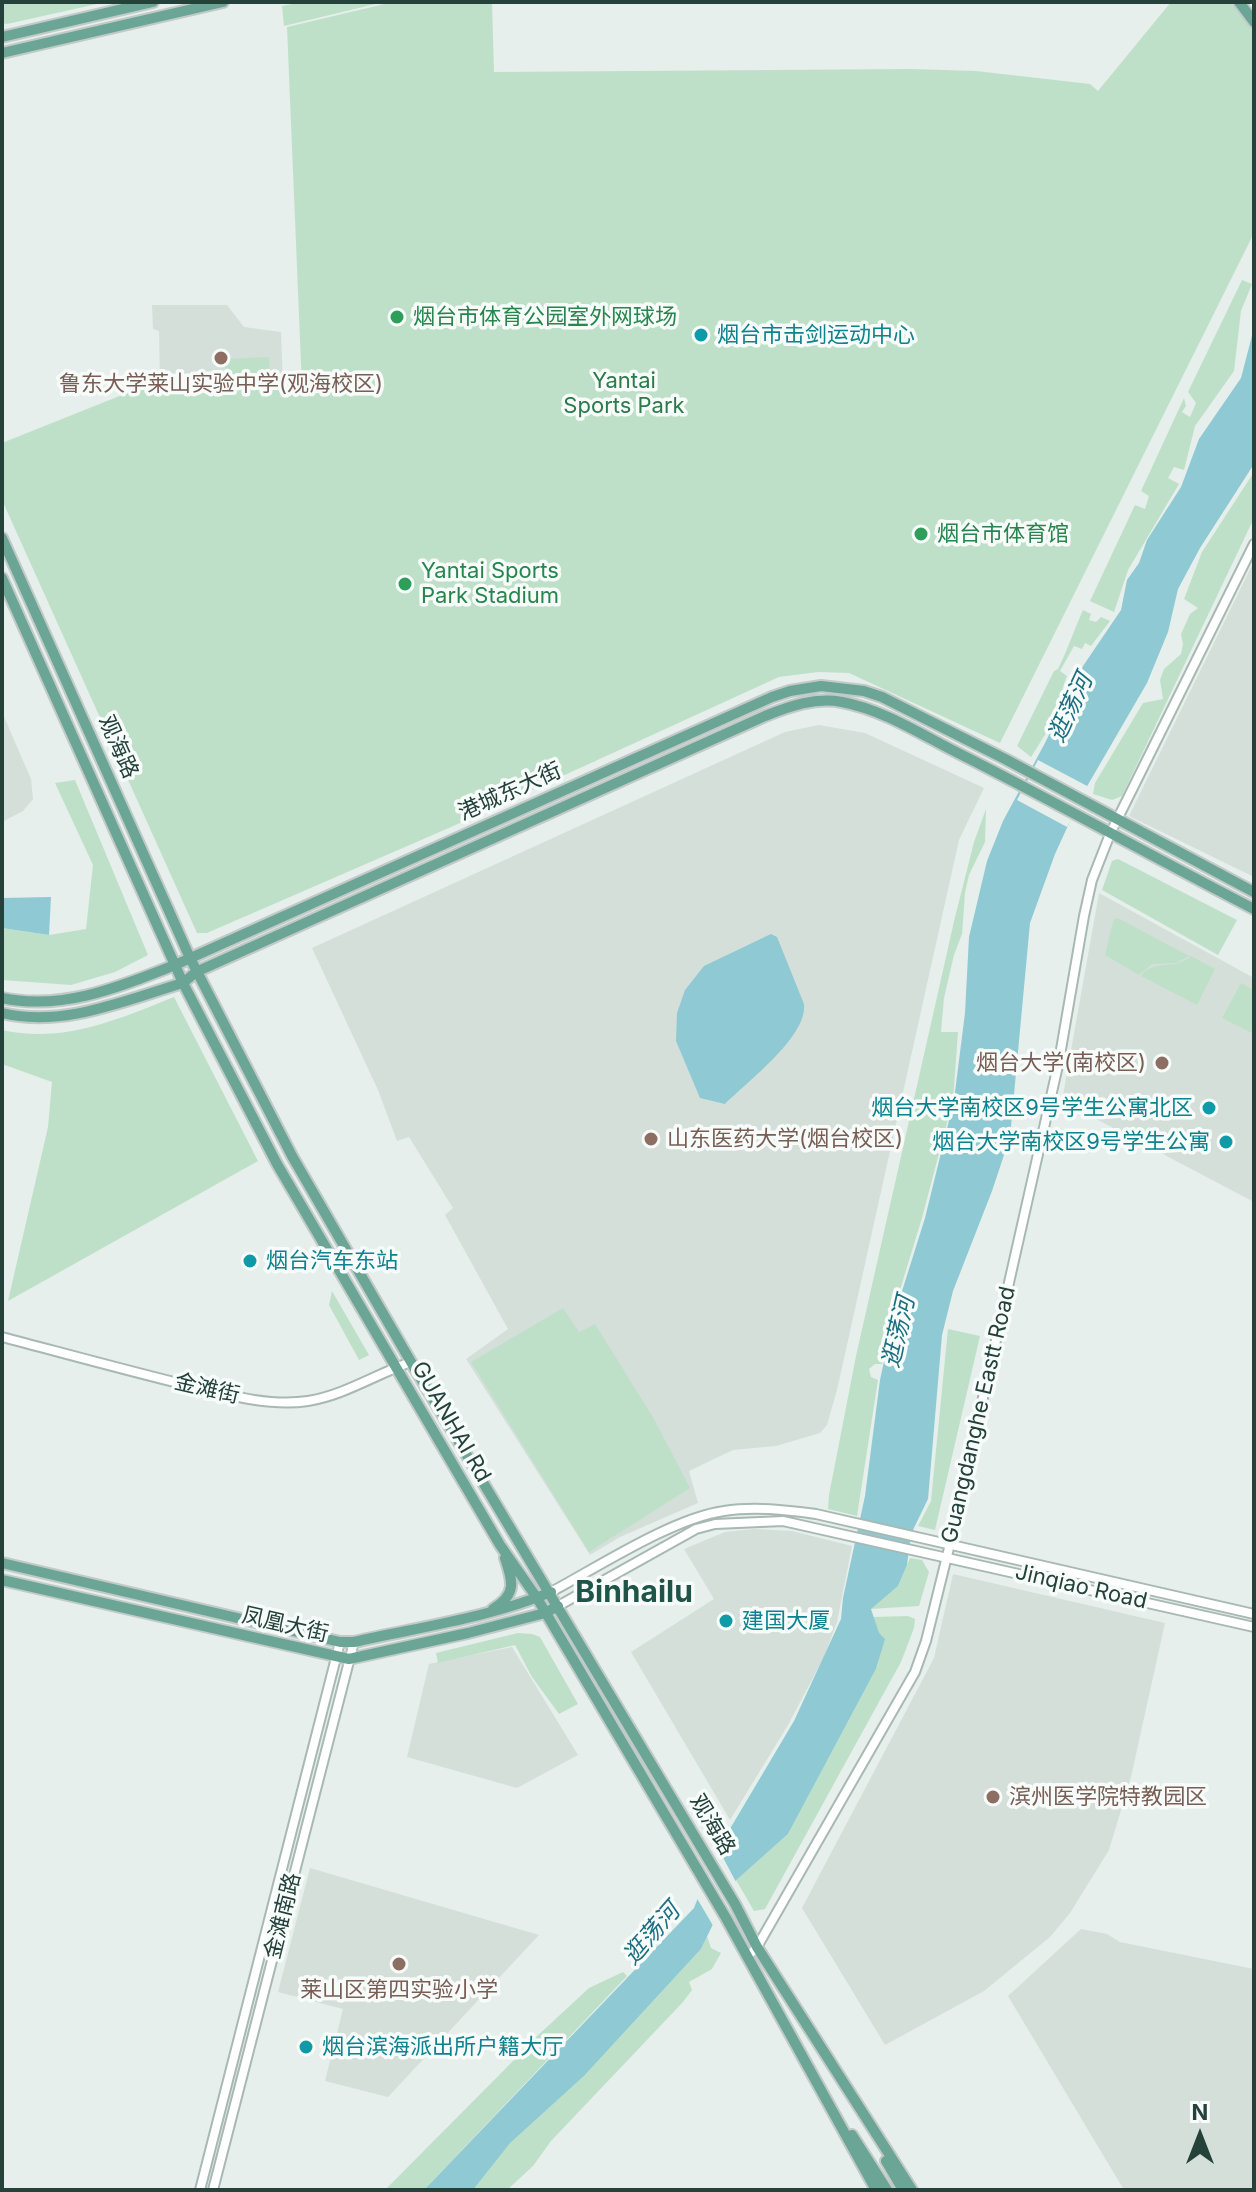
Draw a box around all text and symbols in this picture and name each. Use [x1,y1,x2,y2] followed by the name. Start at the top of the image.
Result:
[413,304,677,330] place label: 烟台市体育公园室外网球场
[388,308,406,326] marker: 烟台市体育公园室外网球场
[717,322,915,348] place label: 烟台市击剑运动中心
[692,326,710,344] marker: 烟台市击剑运动中心
[212,349,230,367] marker: 鲁东大学莱山实验中学(观海校区)
[563,368,685,420] park label: Yantai Sports Park
[59,371,383,397] place label: 鲁东大学莱山实验中学(观海校区)
[937,521,1069,547] place label: 烟台市体育馆
[912,525,930,543] marker: 烟台市体育馆
[421,558,559,610] place label: Yantai Sports Park Stadium
[396,575,414,593] marker: Yantai Sports Park Stadium
[1043,669,1099,747] water label: 逛荡河
[93,711,143,783] street label: 观海路
[454,758,566,826] street label: 港城东大街
[976,1050,1146,1076] place label: 烟台大学(南校区)
[1153,1054,1171,1072] marker: 烟台大学(南校区)
[871,1095,1193,1121] place label: 烟台大学南校区9号学生公寓北区
[1200,1099,1218,1117] marker: 烟台大学南校区9号学生公寓北区
[667,1126,903,1152] place label: 山东医药大学(烟台校区)
[932,1129,1210,1155] place label: 烟台大学南校区9号学生公寓
[642,1130,660,1148] marker: 山东医药大学(烟台校区)
[1217,1133,1235,1151] marker: 烟台大学南校区9号学生公寓
[266,1248,398,1274] place label: 烟台汽车东站
[241,1252,259,1270] marker: 烟台汽车东站
[937,1284,1021,1546] street label: Guangdanghe Eastt Road
[877,1294,921,1370] water label: 逛荡河
[406,1357,496,1487] street label: GUANHAI Rd
[172,1369,242,1409] street label: 金滩街
[1013,1559,1149,1615] street label: Jinqiao Road
[575,1575,693,1611] district label: Binhailu
[239,1602,331,1648] street label: 凤凰大街
[742,1608,830,1634] place label: 建国大厦
[717,1612,735,1630] marker: 建国大厦
[1009,1784,1207,1810] place label: 滨州医学院特教园区
[984,1788,1002,1806] marker: 滨州医学院特教园区
[684,1790,740,1860] street label: 观海路
[260,1870,306,1962] street label: 金滩南路
[618,1897,686,1971] water label: 逛荡河
[390,1955,408,1973] marker: 莱山区第四实验小学
[300,1977,498,2003] place label: 莱山区第四实验小学
[322,2034,564,2060] place label: 烟台滨海派出所户籍大厅
[297,2038,315,2056] marker: 烟台滨海派出所户籍大厅
[1160,2096,1240,2176] north arrow
[1192,2099,1208,2125] text: N

